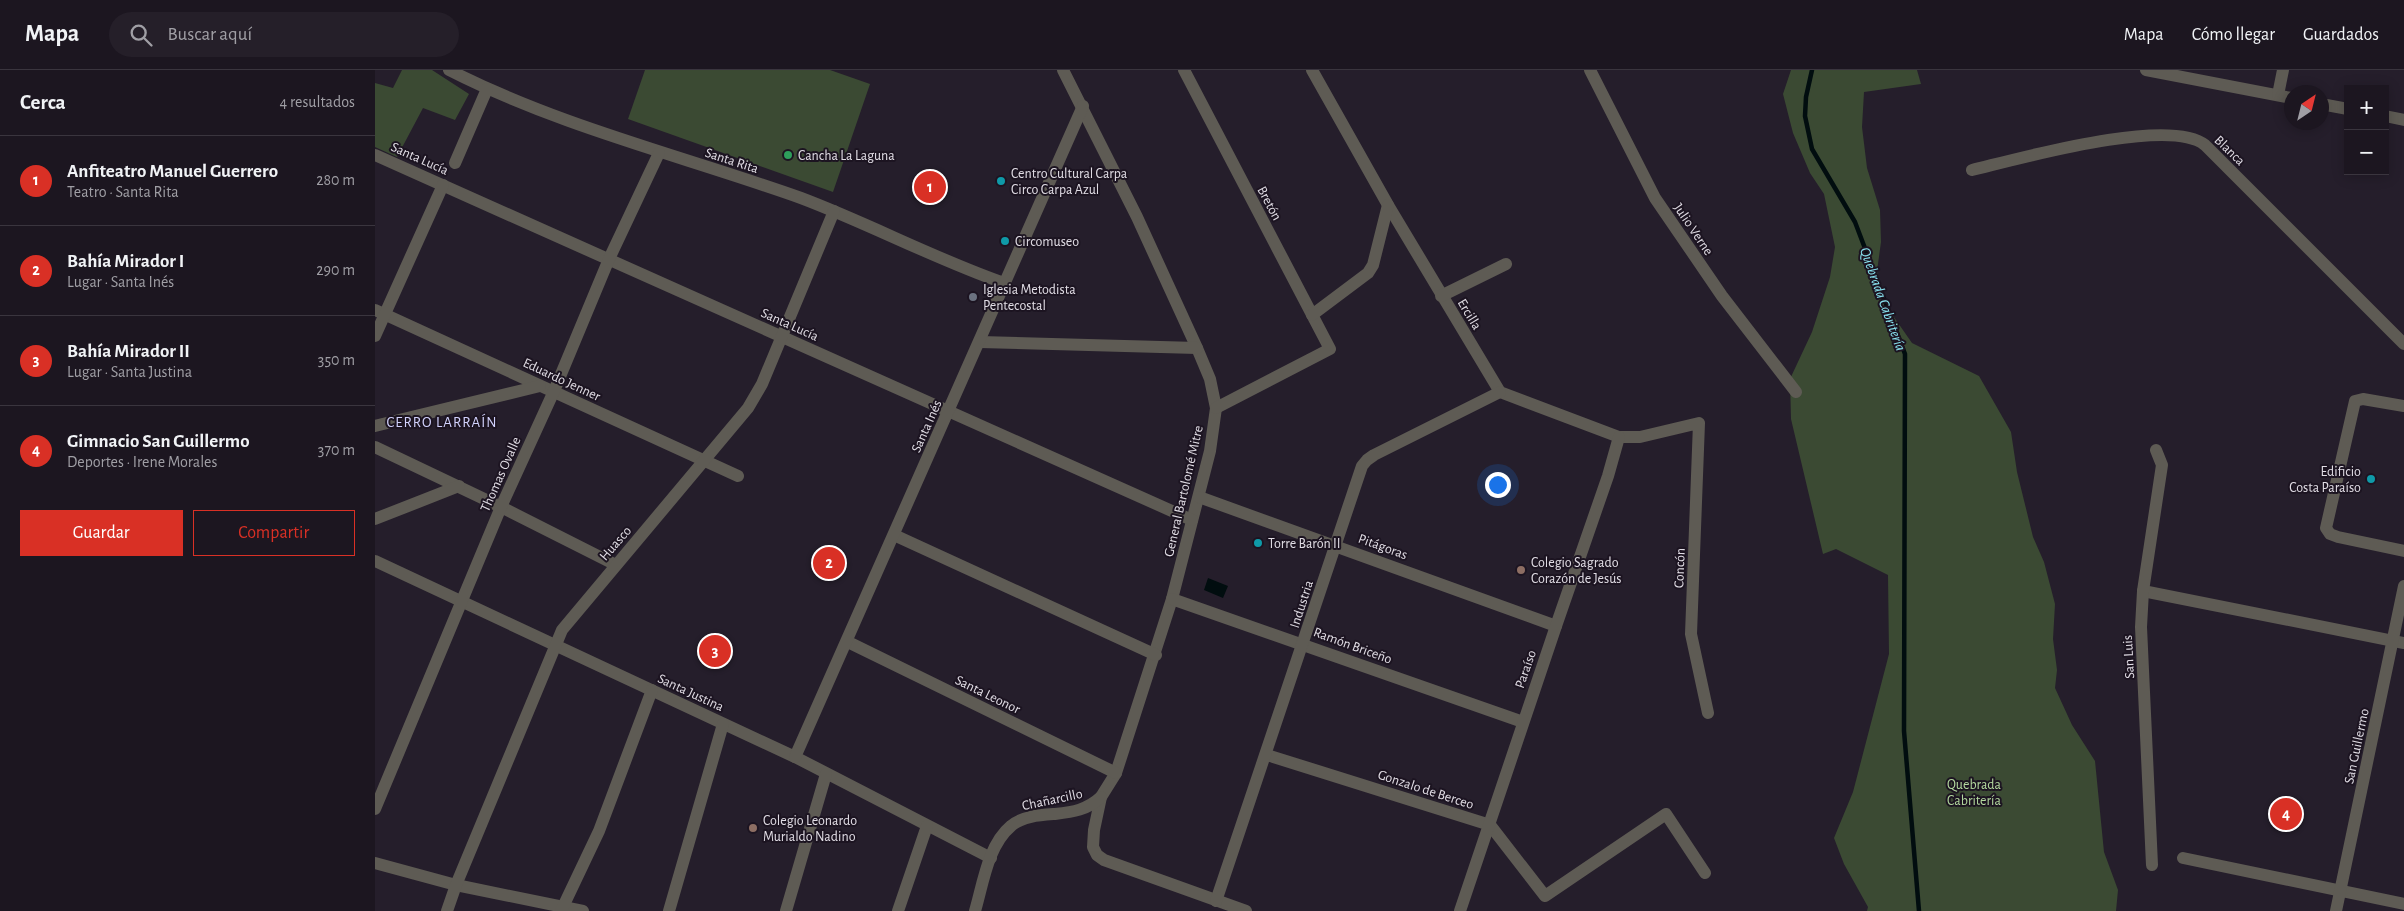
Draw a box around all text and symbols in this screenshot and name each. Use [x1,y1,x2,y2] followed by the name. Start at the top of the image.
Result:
[109,12,459,57] search box
[127,21,155,49] icon: search
[25,22,79,46] text: Mapa
[167,25,252,44] text: Buscar aquí
[2124,26,2164,44] text: Mapa
[2192,26,2275,44] text: Cómo llegar
[2303,26,2379,44] text: Guardados
[2284,85,2329,130] north arrow
[2344,85,2389,175] map controls
[2344,85,2389,130] button: +
[20,92,66,113] text: Cerca
[280,94,355,110] text: 4 resultados
[2344,130,2389,175] button: −
[2211,133,2248,169] street label: Blanca
[389,140,451,178] street label: Santa Lucía
[703,146,761,176] street label: Santa Rita
[782,149,794,161] marker: Cancha La Laguna
[798,149,895,163] place label: Cancha La Laguna
[67,162,278,181] text: Anfiteatro Manuel Guerrero
[1011,167,1128,197] place label: Centro Cultural Carpa Circo Carpa Azul
[914,168,946,206] pin: 1
[33,172,39,188] text: 1
[316,172,355,188] text: 280 m
[995,175,1007,187] marker: Centro Cultural Carpa Circo Carpa Azul
[67,184,179,200] text: Teatro · Santa Rita
[1254,184,1284,223] street label: Bretón
[1671,201,1716,258] street label: Julio Verne
[999,235,1011,247] marker: Circomuseo
[1015,235,1079,249] place label: Circomuseo
[1857,245,1908,353] water label: Quebrada Cabritería
[67,252,184,271] text: Bahía Mirador I
[32,262,40,278] text: 2
[316,262,355,278] text: 290 m
[67,274,174,290] text: Lugar · Santa Inés
[983,283,1076,313] place label: Iglesia Metodista Pentecostal
[967,291,979,303] marker: Iglesia Metodista Pentecostal
[1455,297,1484,333] street label: Ercilla
[759,306,821,344] street label: Santa Lucía
[67,342,190,361] text: Bahía Mirador II
[33,352,39,368] text: 3
[318,352,355,368] text: 350 m
[521,356,603,404] street label: Eduardo Jenner
[67,364,192,380] text: Lugar · Santa Justina
[909,398,945,455] street label: Santa Inés
[386,413,498,430] district label: CERRO LARRAÍN
[1162,424,1206,558] street label: General Bartolomé Mitre
[67,432,250,451] text: Gimnacio San Guillermo
[478,435,524,514] street label: Thomas Ovalle
[32,442,40,458] text: 4
[318,442,355,458] text: 370 m
[67,454,217,470] text: Deportes · Irene Morales
[2289,465,2361,495] place label: Edificio Costa Paraíso
[1485,472,1511,498] your location
[2365,473,2377,485] marker: Edificio Costa Paraíso
[20,510,183,556] button: Guardar
[193,510,355,556] button: Compartir
[597,524,634,564] street label: Huasco
[1356,532,1409,562] street label: Pitágoras
[1252,537,1264,549] marker: Torre Barón II
[1268,537,1341,551] place label: Torre Barón II
[813,544,845,582] pin: 2
[1672,548,1688,588] street label: Concón
[1531,556,1621,586] place label: Colegio Sagrado Corazón de Jesús
[1515,564,1527,576] marker: Colegio Sagrado Corazón de Jesús
[1288,578,1316,630] street label: Industria
[1311,625,1394,667] street label: Ramón Briceño
[699,632,731,670] pin: 3
[2121,635,2137,679] street label: San Luis
[1513,648,1539,690] street label: Paraíso
[655,672,726,715] street label: Santa Justina
[953,673,1023,717] street label: Santa Leonor
[2342,707,2372,785] street label: San Guillermo
[1376,768,1476,812] street label: Gonzalo de Berceo
[1947,778,2002,808] park label: Quebrada Cabritería
[1021,787,1084,813] street label: Chañarcillo
[2270,795,2302,833] pin: 4
[763,814,857,844] place label: Colegio Leonardo Murialdo Nadino
[747,822,759,834] marker: Colegio Leonardo Murialdo Nadino

